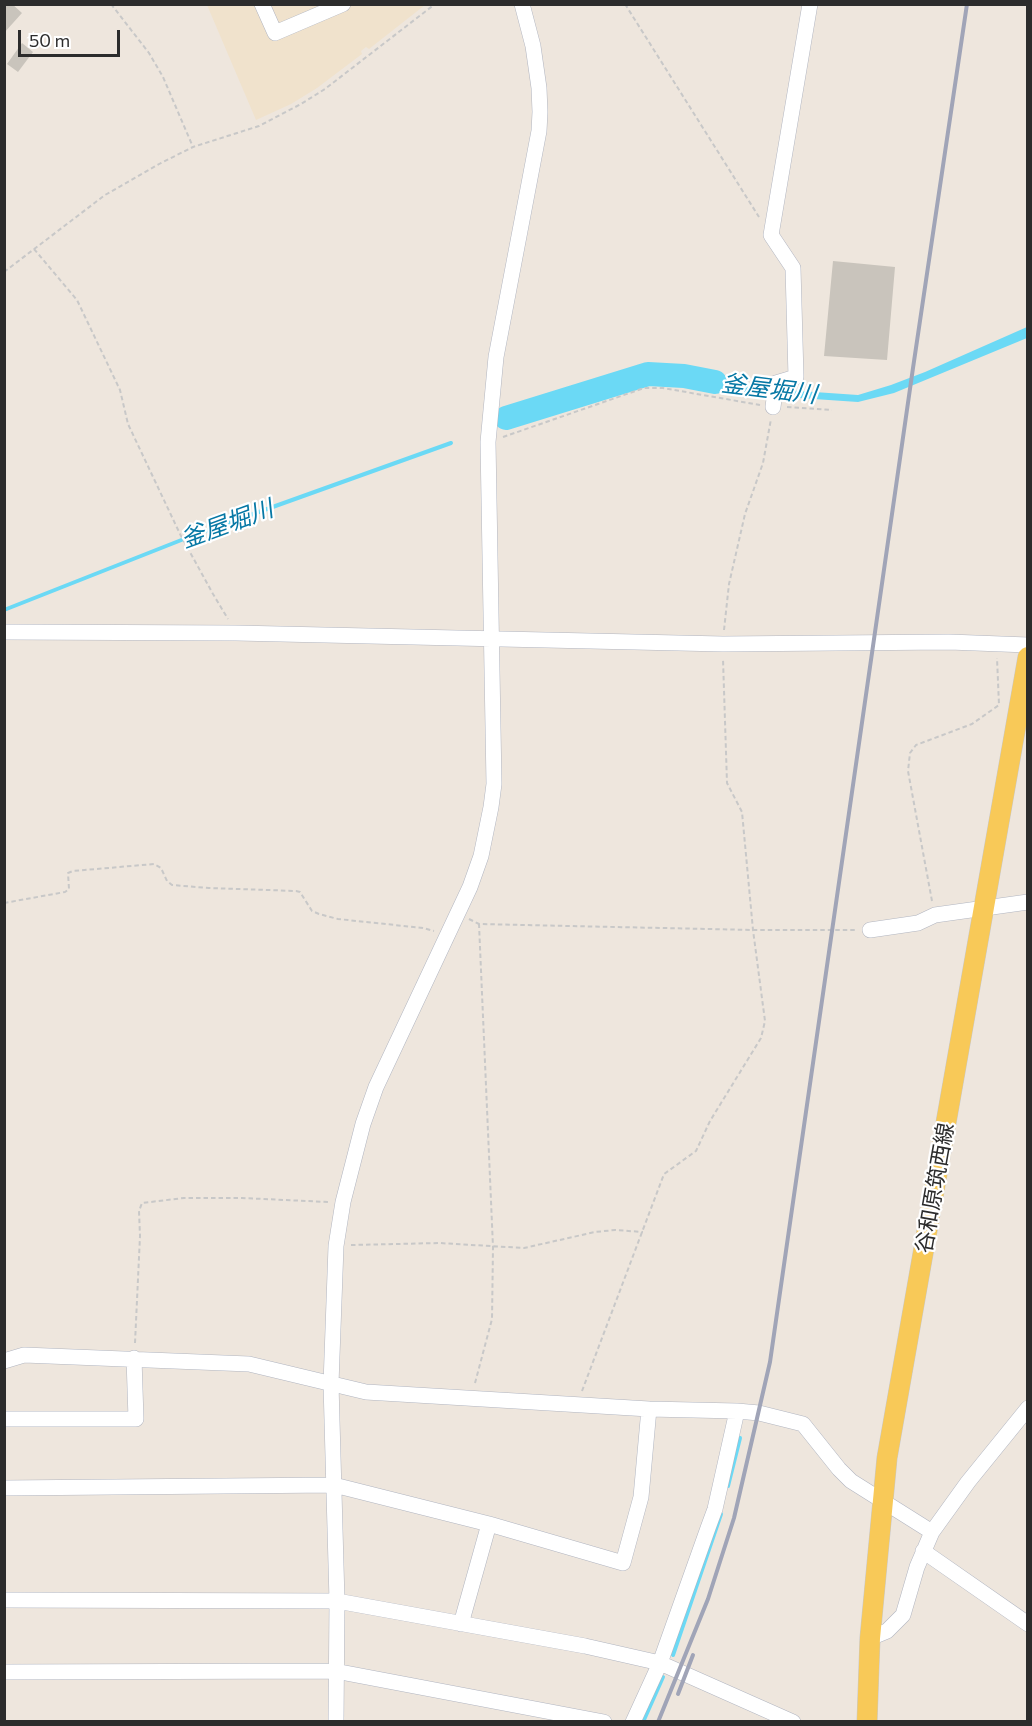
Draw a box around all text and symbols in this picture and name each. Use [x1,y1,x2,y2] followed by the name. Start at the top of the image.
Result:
[21,18,123,56] scale bar
[29,29,70,51] text: 50 m
[720,369,818,409] water label: 釜屋堀川
[177,494,277,554] water label: 釜屋堀川
[911,1121,959,1255] street label: 谷和原筑西線

